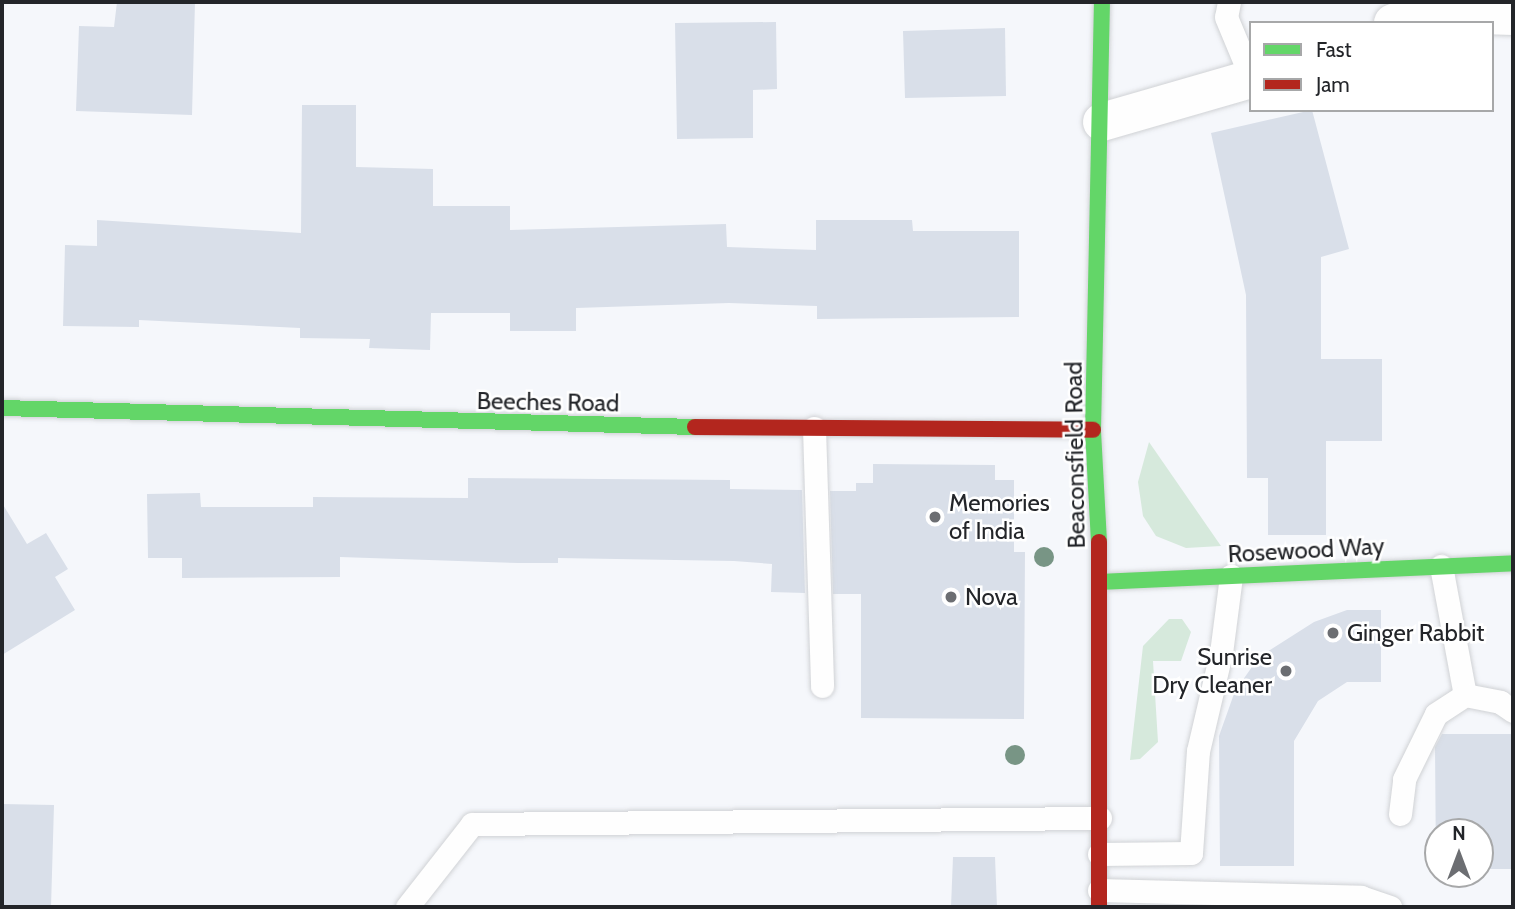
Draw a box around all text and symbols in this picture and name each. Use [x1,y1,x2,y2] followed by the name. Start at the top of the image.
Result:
[1249,21,1494,112] legend
[1316,37,1352,62] text: Fast
[1316,72,1350,97] text: Jam
[1059,361,1091,549] street label: Beaconsfield Road
[477,386,619,418] street label: Beeches Road
[949,489,1050,545] place label: Memories of India
[927,509,943,525] marker: Memories of India
[1227,532,1385,568] street label: Rosewood Way
[965,583,1018,611] place label: Nova
[943,589,959,605] marker: Nova
[1347,619,1484,647] place label: Ginger Rabbit
[1325,625,1341,641] marker: Ginger Rabbit
[1152,643,1272,699] place label: Sunrise Dry Cleaner
[1278,663,1294,679] marker: Sunrise Dry Cleaner
[1424,818,1494,888] north arrow
[1452,822,1466,845] text: N

